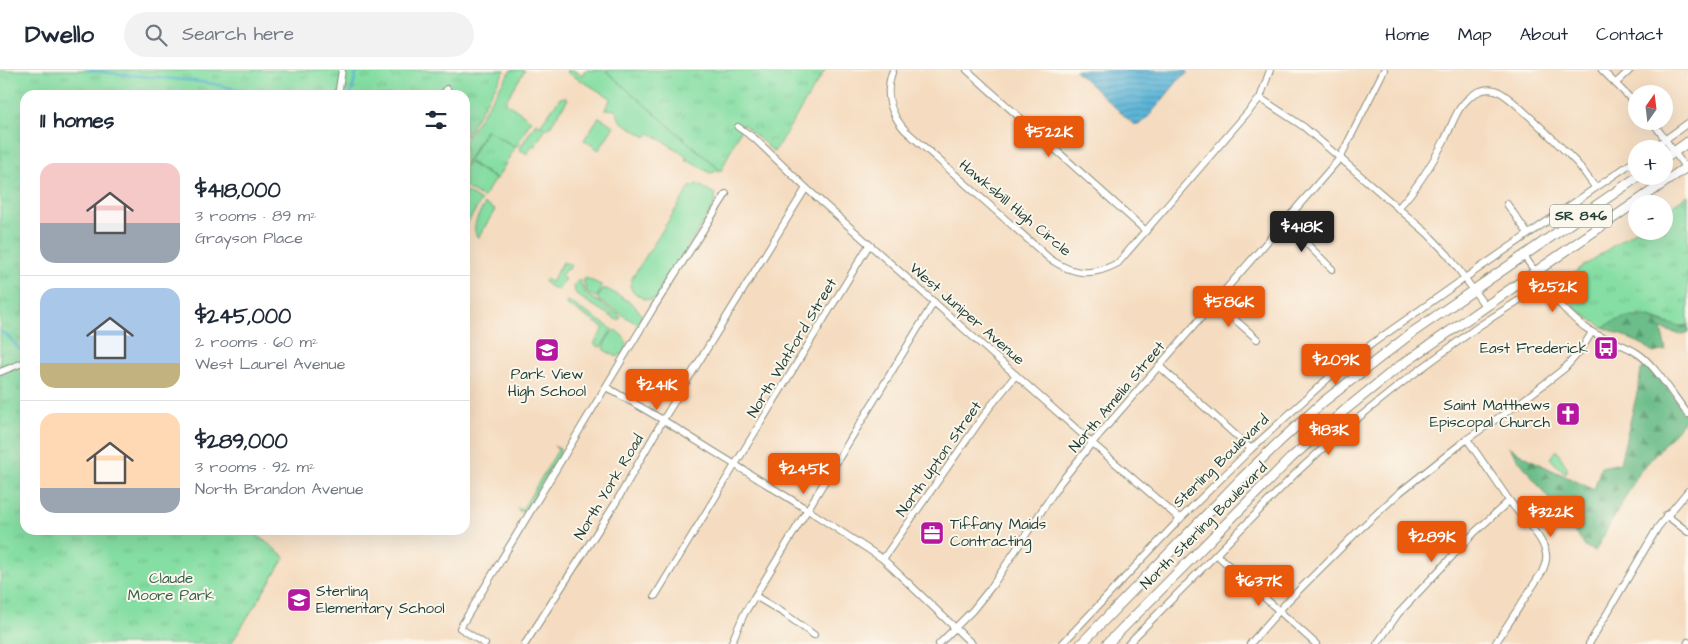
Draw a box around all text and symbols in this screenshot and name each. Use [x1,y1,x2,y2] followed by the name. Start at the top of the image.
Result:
[124,12,474,57] search box
[25,18,94,52] text: Dwello
[142,21,170,49] icon: search
[182,21,294,48] text: Search here
[1385,22,1430,47] text: Home
[1458,22,1492,47] text: Map
[1520,22,1568,47] text: About
[1596,22,1663,47] text: Contact
[1628,85,1672,130] north arrow
[1628,85,1673,240] map controls
[40,106,114,135] text: 11 homes
[422,106,450,134] icon: filters
[1014,116,1084,158] pin: $522K
[1025,121,1073,143] text: $522K
[1628,140,1673,185] button: +
[954,155,1076,262] street label: Hawksbill High Circle
[195,176,281,205] text: $418,000
[80,183,140,243] icon: home
[1628,195,1673,240] button: −
[1550,204,1612,228] road number: SR 846
[195,205,316,227] text: 3 rooms · 89 m²
[1267,210,1337,253] pin: $418K
[1281,216,1323,238] text: $418K
[195,227,303,249] text: Grayson Place
[905,258,1029,370] street label: West Juniper Avenue
[1518,270,1588,313] pin: $252K
[742,274,842,422] street label: North Watford Street
[1529,276,1577,298] text: $252K
[1194,286,1264,328] pin: $586K
[1204,291,1254,313] text: $586K
[195,302,291,331] text: $245,000
[80,308,140,368] icon: home
[195,331,318,353] text: 2 rooms · 60 m²
[1593,335,1619,361] bus stop icon: East Frederick
[534,337,560,363] school or university icon: Park View High School
[1064,337,1170,457] street label: North Amelia Street
[1480,338,1588,359] place label: East Frederick
[1301,344,1371,386] pin: $209K
[1313,349,1359,371] text: $209K
[195,353,345,375] text: West Laurel Avenue
[508,364,586,403] place label: Park View High School
[622,368,692,411] pin: $241K
[637,374,677,396] text: $241K
[1430,395,1551,433] place label: Saint Matthews Episcopal Church
[891,397,987,521] street label: North Upton Street
[1555,401,1581,427] church icon: Saint Matthews Episcopal Church
[1168,409,1275,513] street label: Sterling Boulevard
[1294,414,1364,456] pin: $183K
[1309,419,1349,441] text: $183K
[195,427,288,456] text: $289,000
[569,430,649,544] street label: North York Road
[80,433,140,493] icon: home
[769,452,839,495] pin: $245K
[195,456,315,478] text: 3 rooms · 92 m²
[1136,457,1273,595] street label: North Sterling Boulevard
[779,458,829,480] text: $245K
[195,478,364,500] text: North Brandon Avenue
[1516,496,1586,538] pin: $322K
[1528,501,1574,523] text: $322K
[950,514,1047,553] place label: Tiffany Maids Contracting
[919,520,945,546] office icon: Tiffany Maids Contracting
[1397,520,1467,563] pin: $289K
[1408,526,1456,548] text: $289K
[1224,564,1294,607] pin: $637K
[128,568,214,606] park label: Claude Moore Park
[1236,570,1282,592] text: $637K
[316,581,445,620] place label: Sterling Elementary School
[286,587,312,613] school or university icon: Sterling Elementary School

